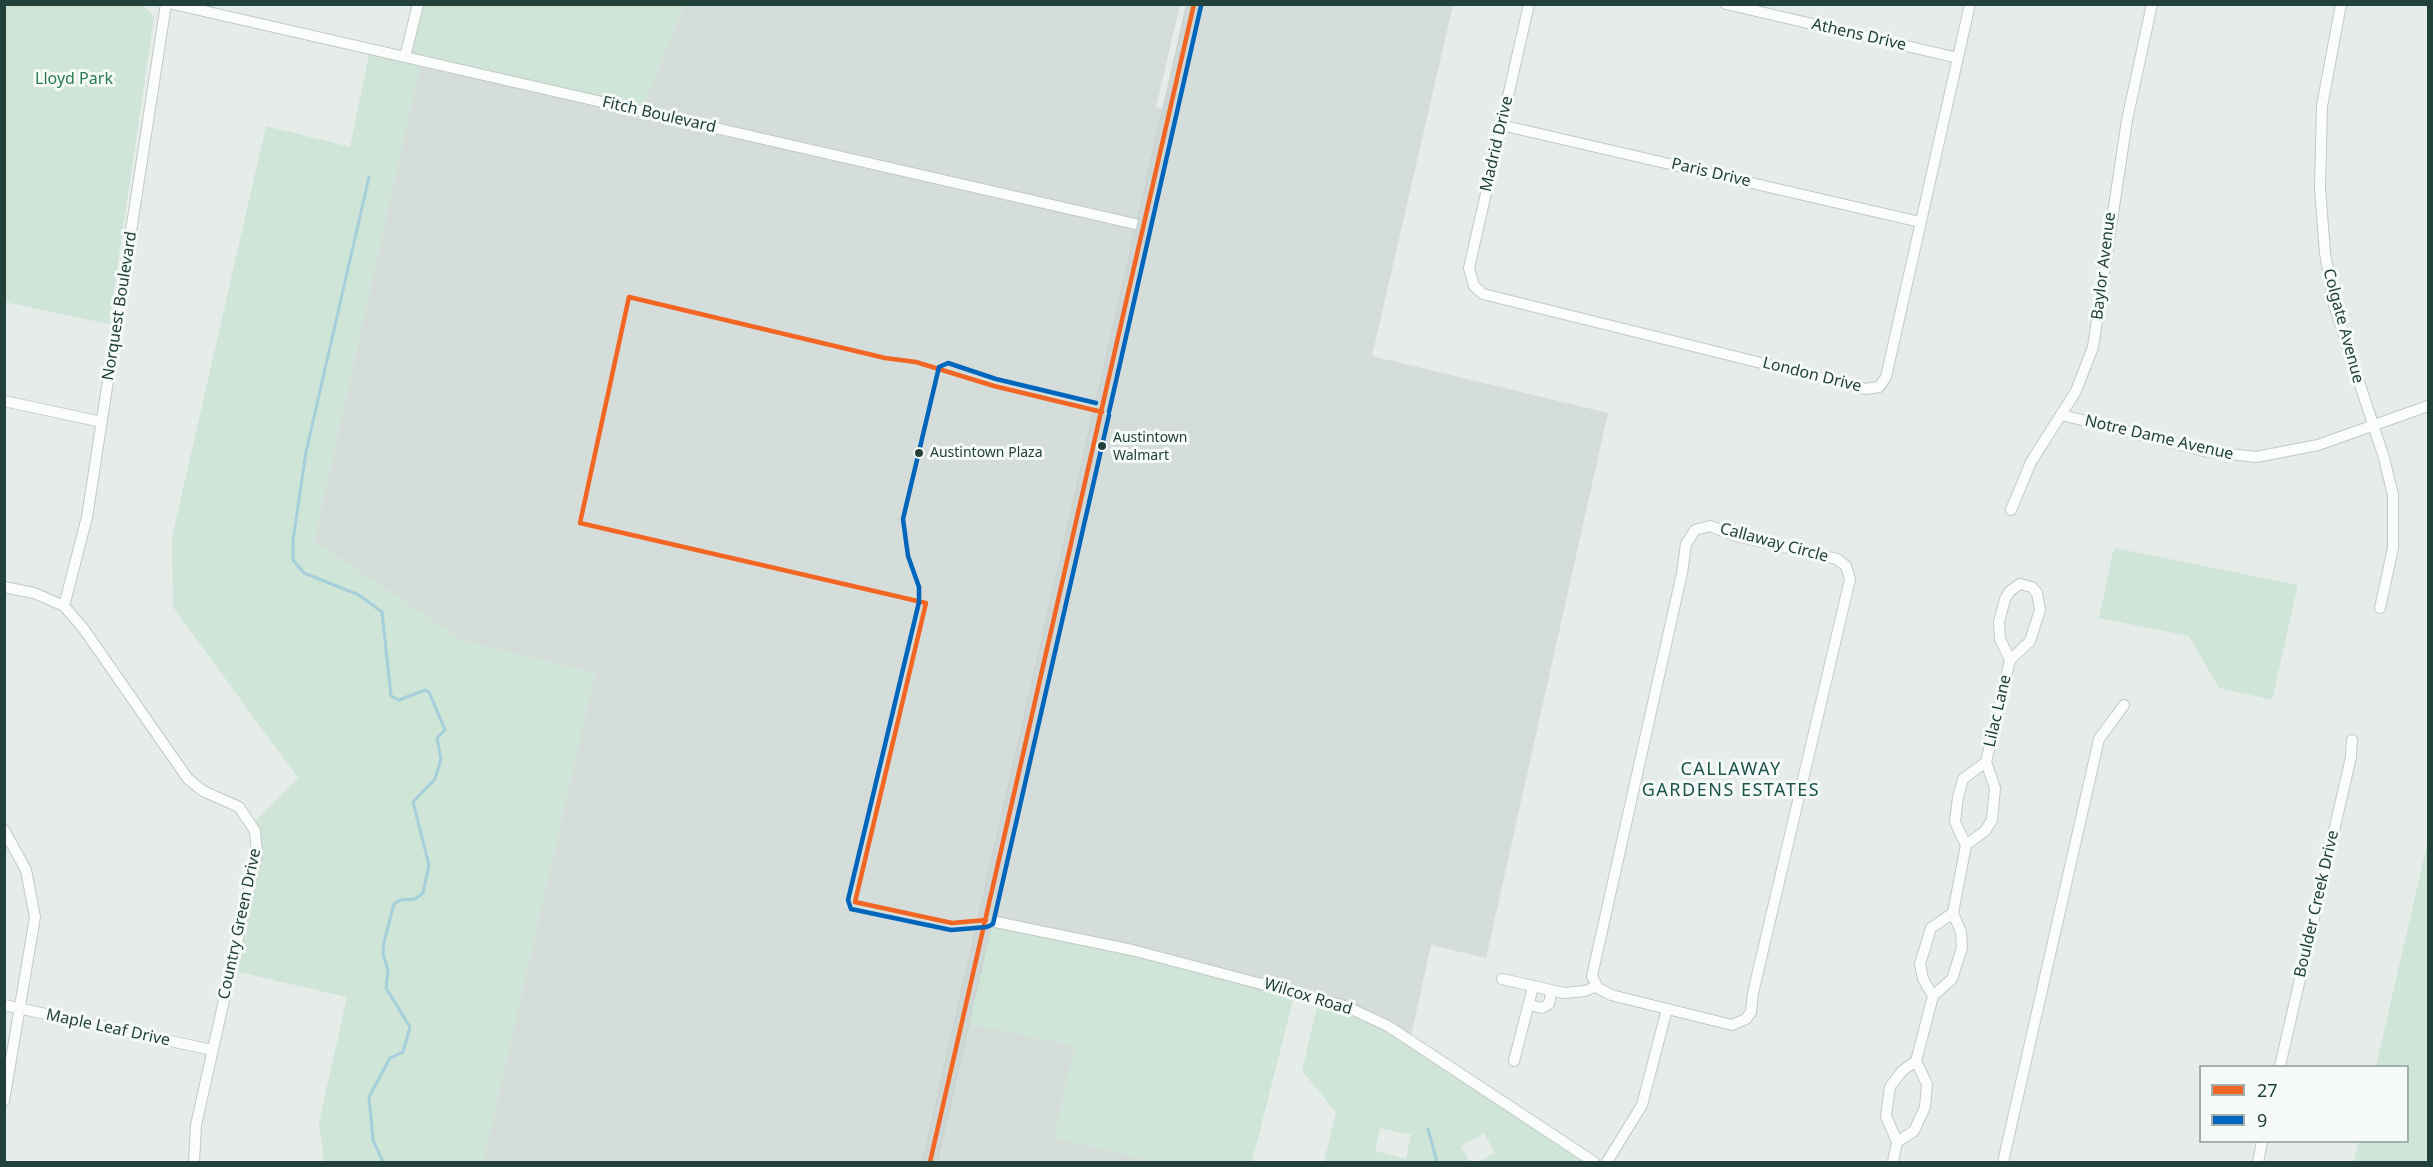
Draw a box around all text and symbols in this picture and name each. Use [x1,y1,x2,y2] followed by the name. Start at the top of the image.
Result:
[1810,15,1908,55] street label: Athens Drive
[35,69,113,89] park label: Lloyd Park
[600,93,718,137] street label: Fitch Boulevard
[1477,94,1517,194] street label: Madrid Drive
[1669,155,1753,191] street label: Paris Drive
[2088,211,2120,321] street label: Baylor Avenue
[99,230,141,382] street label: Norquest Boulevard
[2318,267,2368,385] street label: Colgate Avenue
[1761,353,1863,397] street label: London Drive
[2083,412,2235,464] street label: Notre Dame Avenue
[1113,430,1188,462] place label: Austintown Walmart
[1096,440,1108,452] marker: Austintown Walmart
[930,445,1043,461] place label: Austintown Plaza
[913,447,925,459] marker: Austintown Plaza
[1718,519,1830,567] street label: Callaway Circle
[1980,673,2016,749] street label: Lilac Lane
[1642,759,1820,802] district label: CALLAWAY GARDENS ESTATES
[2291,829,2343,979] street label: Boulder Creek Drive
[215,847,265,1001] street label: Country Green Drive
[1262,974,1354,1020] street label: Wilcox Road
[44,1005,172,1051] street label: Maple Leaf Drive
[2199,1065,2409,1143] legend
[2257,1078,2278,1102] text: 27
[2257,1108,2267,1132] text: 9

